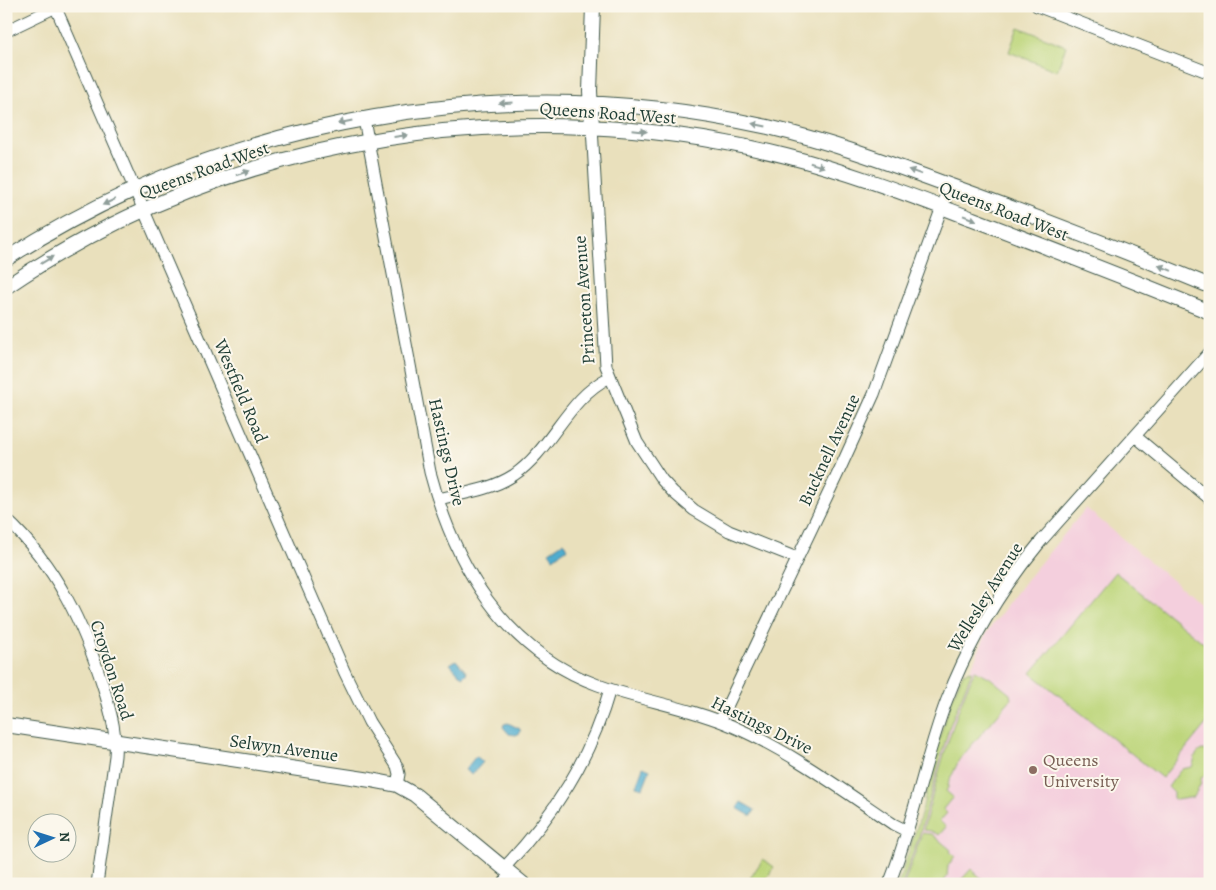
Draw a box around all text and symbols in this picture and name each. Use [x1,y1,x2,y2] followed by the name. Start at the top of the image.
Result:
[539,96,677,130] street label: Queens Road West
[498,100,514,108] one-way arrow
[337,119,353,127] one-way arrow
[751,121,767,129] one-way arrow
[632,127,648,135] one-way arrow
[394,132,410,140] one-way arrow
[136,135,272,205] street label: Queens Road West
[809,161,824,169] one-way arrow
[907,168,922,176] one-way arrow
[236,169,251,176] one-way arrow
[936,175,1072,247] street label: Queens Road West
[102,198,116,206] one-way arrow
[963,214,978,222] one-way arrow
[568,235,600,365] street label: Princeton Avenue
[41,256,54,265] one-way arrow
[1157,264,1172,271] one-way arrow
[208,335,274,447] street label: Westfield Road
[793,390,865,510] street label: Bucknell Avenue
[423,396,471,508] street label: Hastings Drive
[941,538,1028,657] street label: Wellesley Avenue
[85,617,140,723] street label: Croydon Road
[707,690,817,760] street label: Hastings Drive
[228,729,340,767] street label: Selwyn Avenue
[1043,748,1120,793] place label: Queens University
[1027,764,1039,776] marker: Queens University
[28,812,78,862] north arrow
[55,831,74,843] text: N

